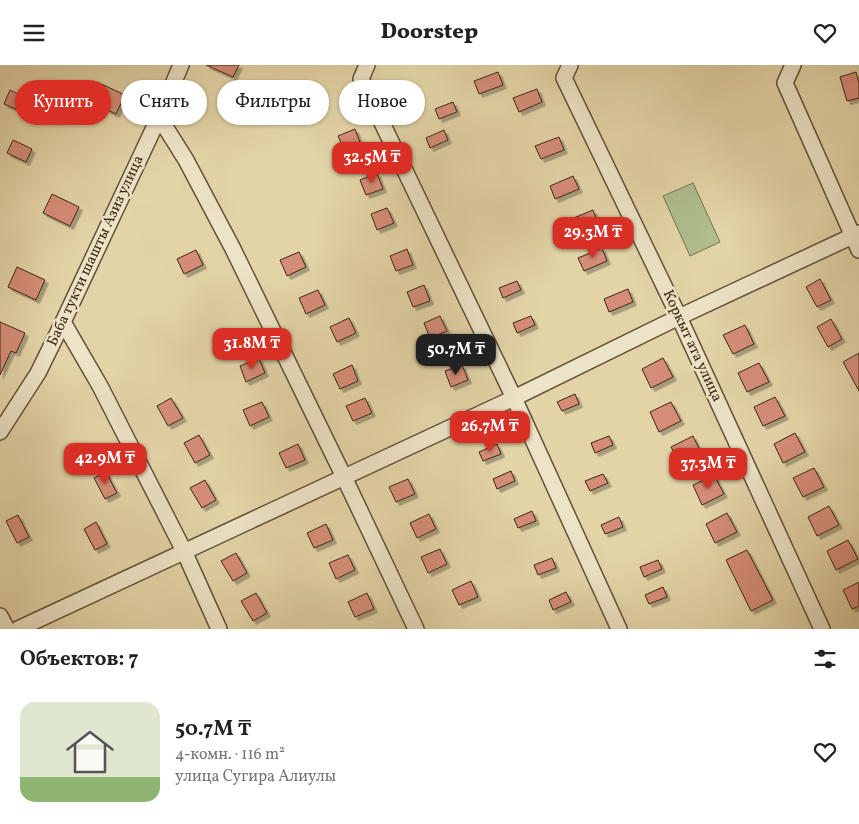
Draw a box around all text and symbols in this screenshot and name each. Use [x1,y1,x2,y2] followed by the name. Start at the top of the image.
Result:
[381,17,478,48] text: Doorstep
[20,19,48,47] icon: menu
[811,19,839,47] icon: heart
[15,80,111,125] chip: Купить
[121,80,207,125] chip: Снять
[217,80,329,125] chip: Фильтры
[339,80,425,125] chip: Новое
[326,141,418,184] pin: 32.5M ₸
[343,147,401,169] text: 32.5M ₸
[42,152,150,350] street label: Баба тукти шашты Азиз улица
[547,217,639,259] pin: 29.3M ₸
[564,222,622,244] text: 29.3M ₸
[657,287,727,405] street label: Коркыт ата улица
[206,327,298,370] pin: 31.8M ₸
[224,333,281,355] text: 31.8M ₸
[410,333,502,376] pin: 50.7M ₸
[427,339,485,361] text: 50.7M ₸
[444,411,536,453] pin: 26.7M ₸
[461,416,519,438] text: 26.7M ₸
[59,443,151,485] pin: 42.9M ₸
[662,447,754,490] pin: 37.3M ₸
[75,448,135,470] text: 42.9M ₸
[680,453,736,475] text: 37.3M ₸
[20,645,139,674] text: Объектов: 7
[811,645,839,673] icon: filters
[175,715,251,744] text: 50.7M ₸
[60,722,120,782] icon: home
[811,738,839,766] icon: heart
[175,744,285,766] text: 4-комн. · 116 m²
[175,766,336,788] text: улица Сугира Алиулы

